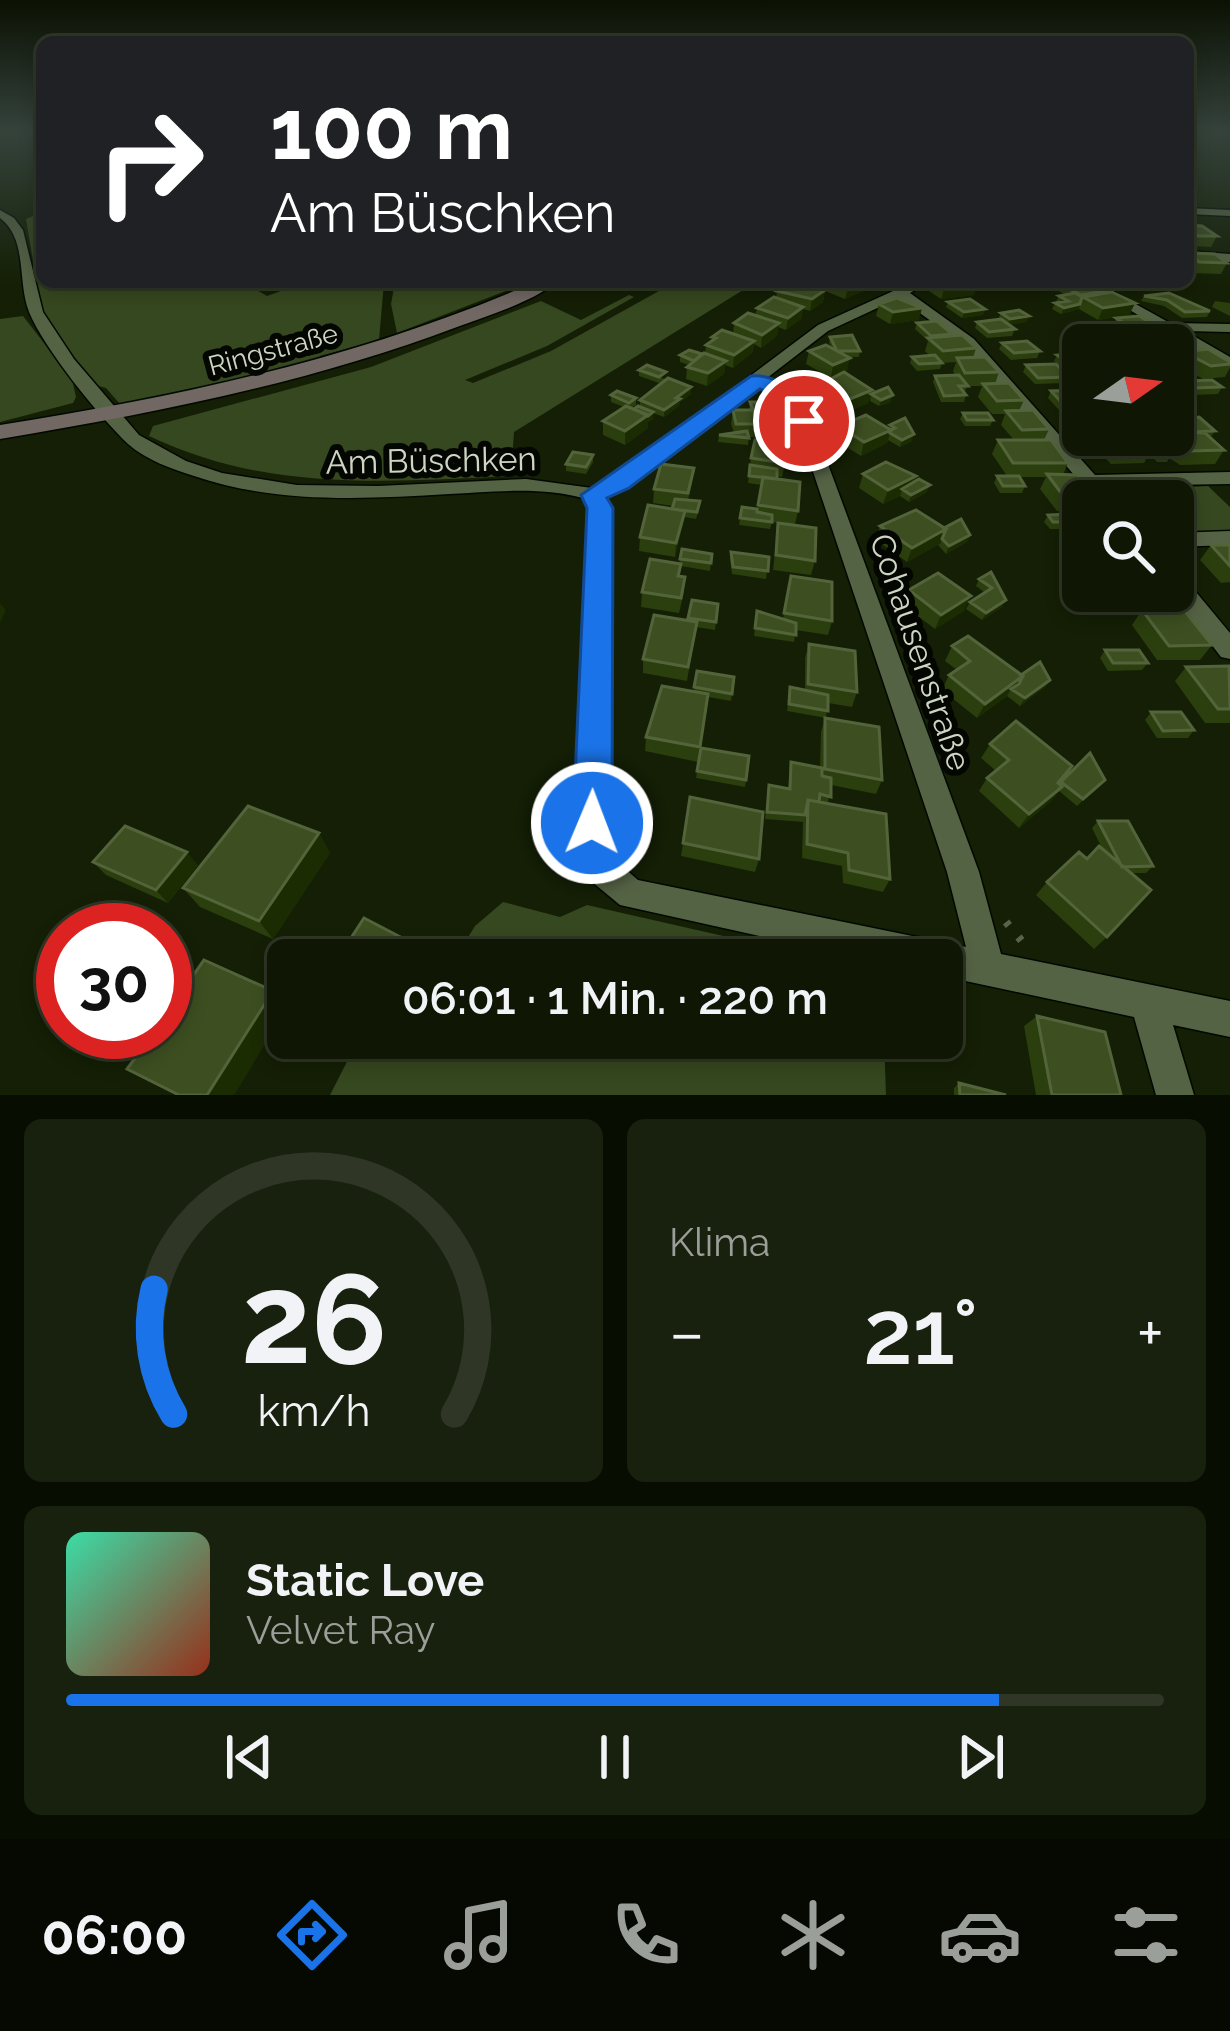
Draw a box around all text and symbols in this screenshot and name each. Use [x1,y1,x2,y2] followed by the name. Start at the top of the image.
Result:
[270,80,513,179] text: 100 m
[72,84,228,240] icon: right
[270,181,616,245] text: Am Büschken
[205,317,341,382] street label: Ringstraße
[1062,324,1194,456] north arrow
[1062,324,1194,612] map controls
[753,370,855,472] pin
[771,388,837,454] icon: arrive
[325,439,537,482] street label: Am Büschken
[1062,480,1194,612] button: search
[862,529,979,776] street label: Cohausenstraße
[529,760,655,886] position arrow
[36,903,192,1059] speed limit sign: 30
[402,972,828,1025] text: 06:01 · 1 Min. · 220 m
[669,1219,770,1265] text: Klima
[240,1246,387,1392] text: 26
[863,1279,978,1385] text: 21°
[669,1294,705,1371] text: −
[1137,1294,1164,1371] text: +
[257,1385,370,1435] text: km/h
[246,1554,484,1607] text: Static Love
[246,1607,435,1653] text: Velvet Ray
[216,1724,282,1790] icon: previous
[582,1724,648,1790] icon: pause
[948,1724,1014,1790] icon: next
[270,1893,354,1977] icon: directions
[437,1893,521,1977] icon: music
[604,1893,688,1977] icon: phone
[771,1893,855,1977] icon: climate
[938,1893,1022,1977] icon: car
[1104,1893,1188,1977] icon: filters
[41,1903,187,1967] text: 06:00

